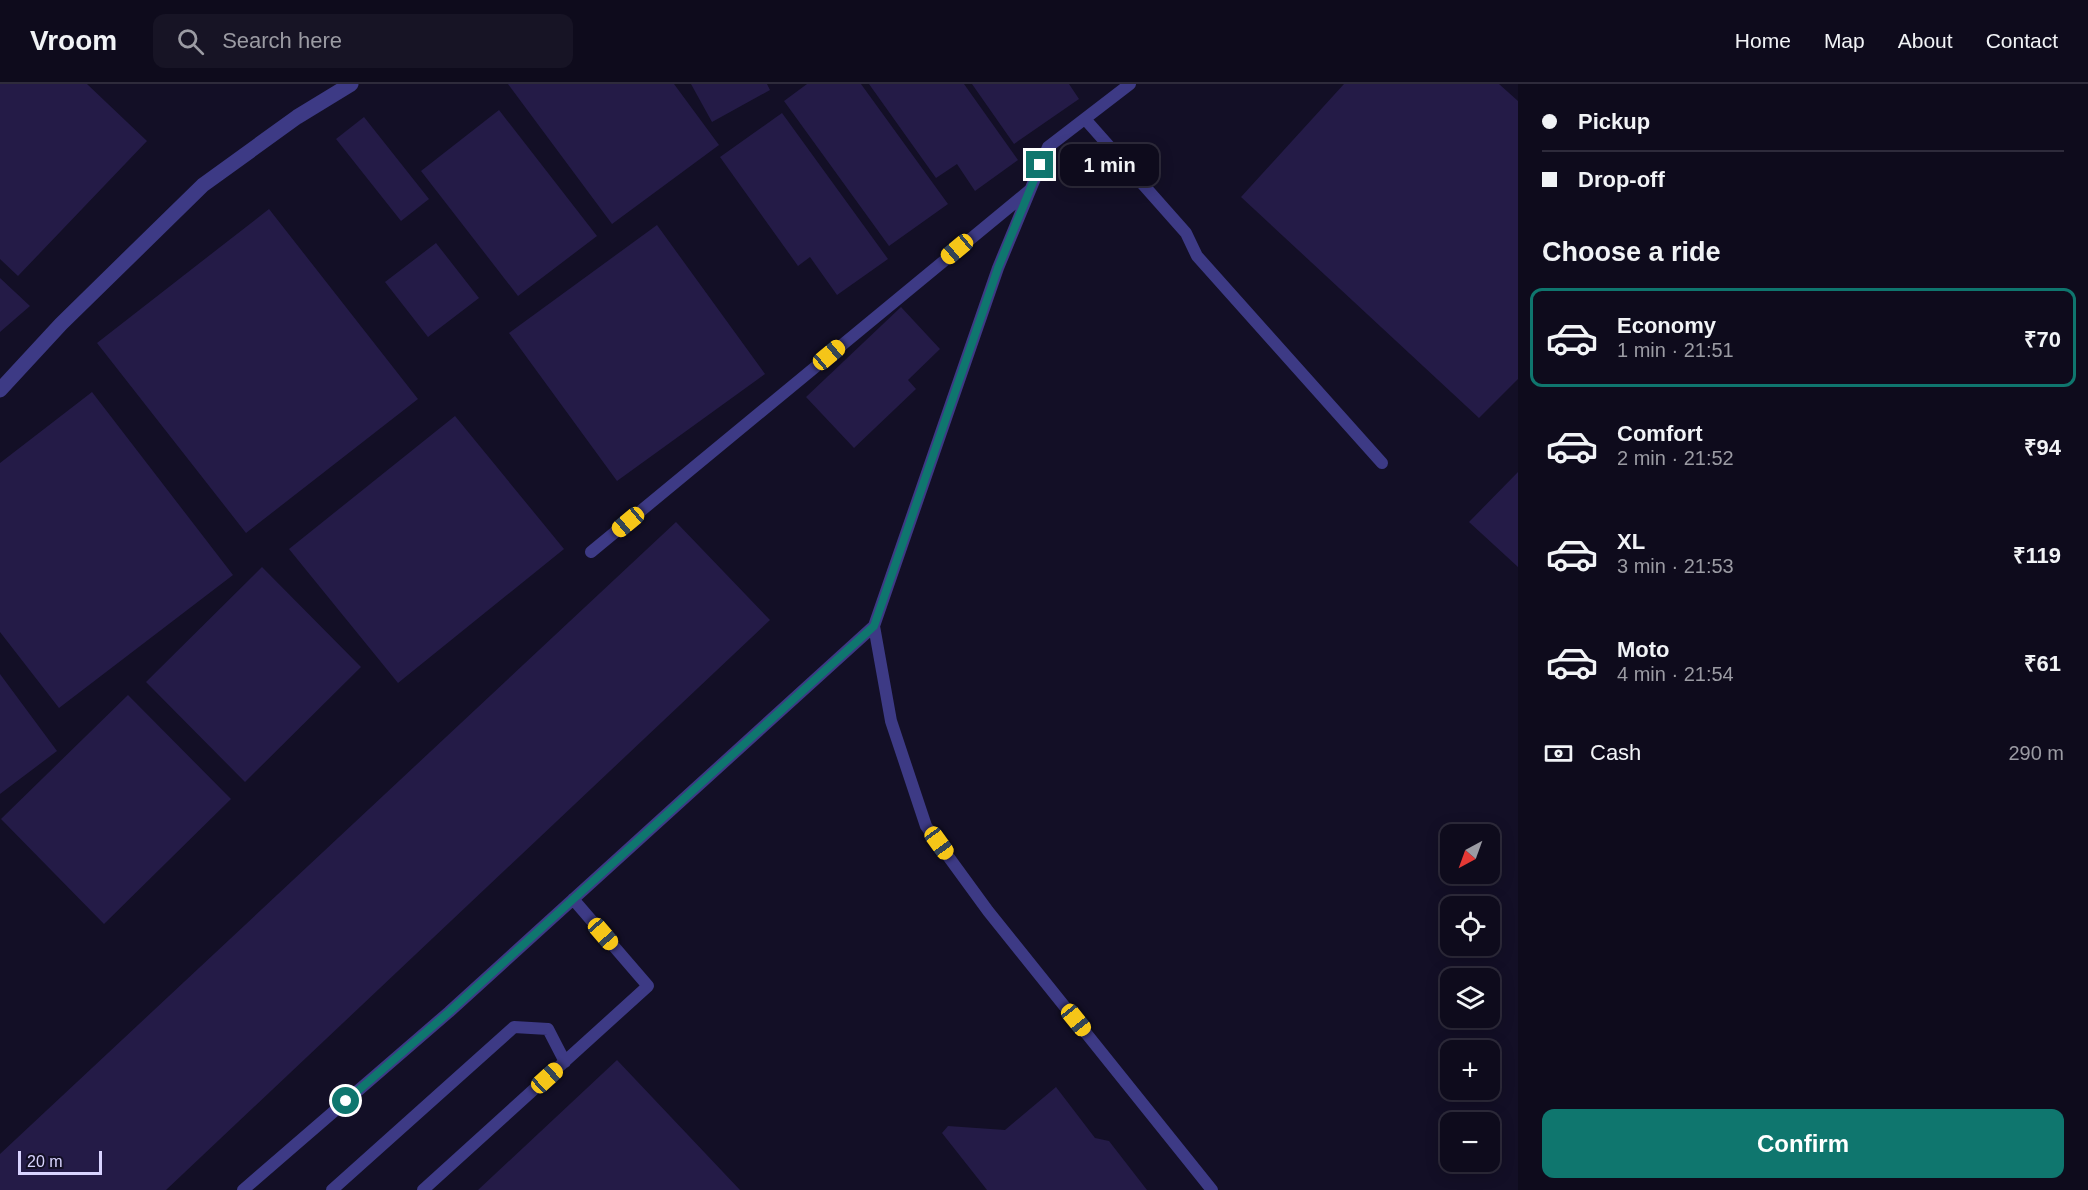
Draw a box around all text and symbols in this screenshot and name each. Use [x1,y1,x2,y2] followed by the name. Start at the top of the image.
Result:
[153,14,573,68] search box
[30,25,117,56] text: Vroom
[174,25,207,58] icon: search
[222,28,342,53] text: Search here
[1735,29,1791,52] text: Home
[1824,29,1865,52] text: Map
[1898,29,1953,52] text: About
[1986,29,2058,52] text: Contact
[1578,109,1650,134] text: Pickup
[1061,144,1160,186] callout: 1 min
[1026,151,1053,178] route end
[1083,154,1136,176] text: 1 min
[1578,167,1665,192] text: Drop-off
[937,231,977,267] car
[1542,237,1721,267] text: Choose a ride
[1545,311,1599,365] icon: car
[1617,313,1716,338] text: Economy
[2024,327,2061,352] text: ₹70
[809,337,849,373] car
[1617,339,1734,361] text: 1 min · 21:51
[1545,419,1599,473] icon: car
[1617,421,1703,446] text: Comfort
[2024,435,2061,460] text: ₹94
[1617,447,1734,469] text: 2 min · 21:52
[608,504,648,540] car
[1545,527,1599,581] icon: car
[1617,529,1645,554] text: XL
[2013,543,2061,568] text: ₹119
[1617,555,1734,577] text: 3 min · 21:53
[1545,635,1599,689] icon: car
[1617,637,1670,662] text: Moto
[2024,651,2061,676] text: ₹61
[1617,663,1734,685] text: 4 min · 21:54
[1542,737,1575,770] icon: cash
[1590,740,1641,765] text: Cash
[2008,742,2064,764] text: 290 m
[921,823,957,863] car
[1440,824,1500,884] north arrow
[1440,824,1500,1172] map controls
[1440,896,1500,956] button: locate
[584,915,622,953] car
[1440,968,1500,1028] button: layers
[1058,1000,1094,1040] car
[1440,1040,1500,1100] button: +
[528,1059,566,1097] car
[332,1087,359,1114] route start
[1542,1109,2064,1178] button: Confirm
[1440,1112,1500,1172] button: −
[18,1148,102,1176] scale bar
[27,1153,63,1170] text: 20 m

